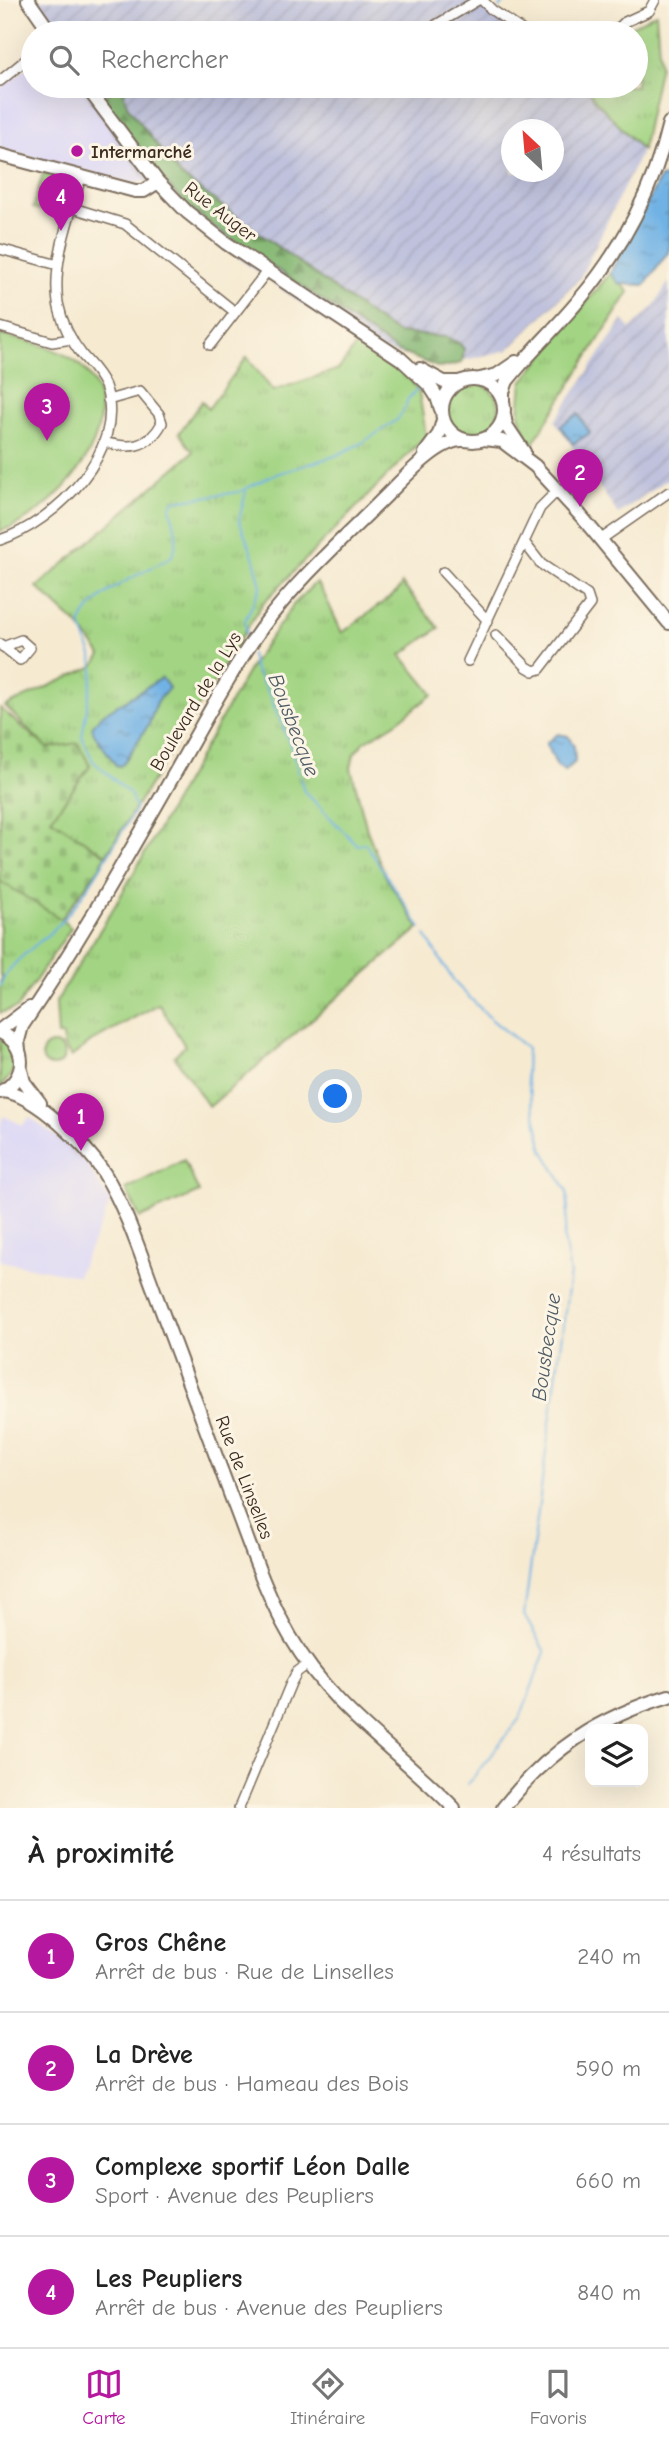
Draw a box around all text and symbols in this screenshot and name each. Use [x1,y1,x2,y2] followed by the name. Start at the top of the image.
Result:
[21,21,648,98] search box
[45,41,83,79] icon: search
[101,45,228,75] text: Rechercher
[501,119,564,182] north arrow
[91,141,192,163] place label: Intermarché
[69,143,85,159] marker: Intermarché
[38,173,84,231] pin: 4
[180,177,261,247] street label: Rue Auger
[24,383,70,441] pin: 3
[557,449,603,507] pin: 2
[146,628,246,775] street label: Boulevard de la Lys
[263,670,325,780] water label: Bousbecque
[318,1079,352,1113] your location
[58,1093,104,1151] pin: 1
[527,1291,565,1402] water label: Bousbecque
[210,1413,278,1542] street label: Rue de Linselles
[585,1724,648,1787] map controls
[585,1724,648,1787] button: layers
[28,1836,174,1871] text: À proximité
[542,1840,641,1867] text: 4 résultats
[95,1928,226,1958] text: Gros Chêne
[46,1943,56,1970] text: 1
[577,1943,641,1970] text: 240 m
[95,1958,394,1985] text: Arrêt de bus · Rue de Linselles
[95,2040,193,2070] text: La Drève
[45,2055,57,2082] text: 2
[576,2055,641,2082] text: 590 m
[95,2070,409,2097] text: Arrêt de bus · Hameau des Bois
[95,2152,410,2182] text: Complexe sportif Léon Dalle
[45,2167,57,2194] text: 3
[575,2167,641,2194] text: 660 m
[95,2182,374,2209] text: Sport · Avenue des Peupliers
[95,2264,242,2294] text: Les Peupliers
[46,2279,56,2306] text: 4
[577,2279,641,2306] text: 840 m
[95,2294,443,2321] text: Arrêt de bus · Avenue des Peupliers
[82,2365,126,2429] tab: Carte
[290,2365,365,2429] tab: Itinéraire
[530,2365,587,2429] tab: Favoris

